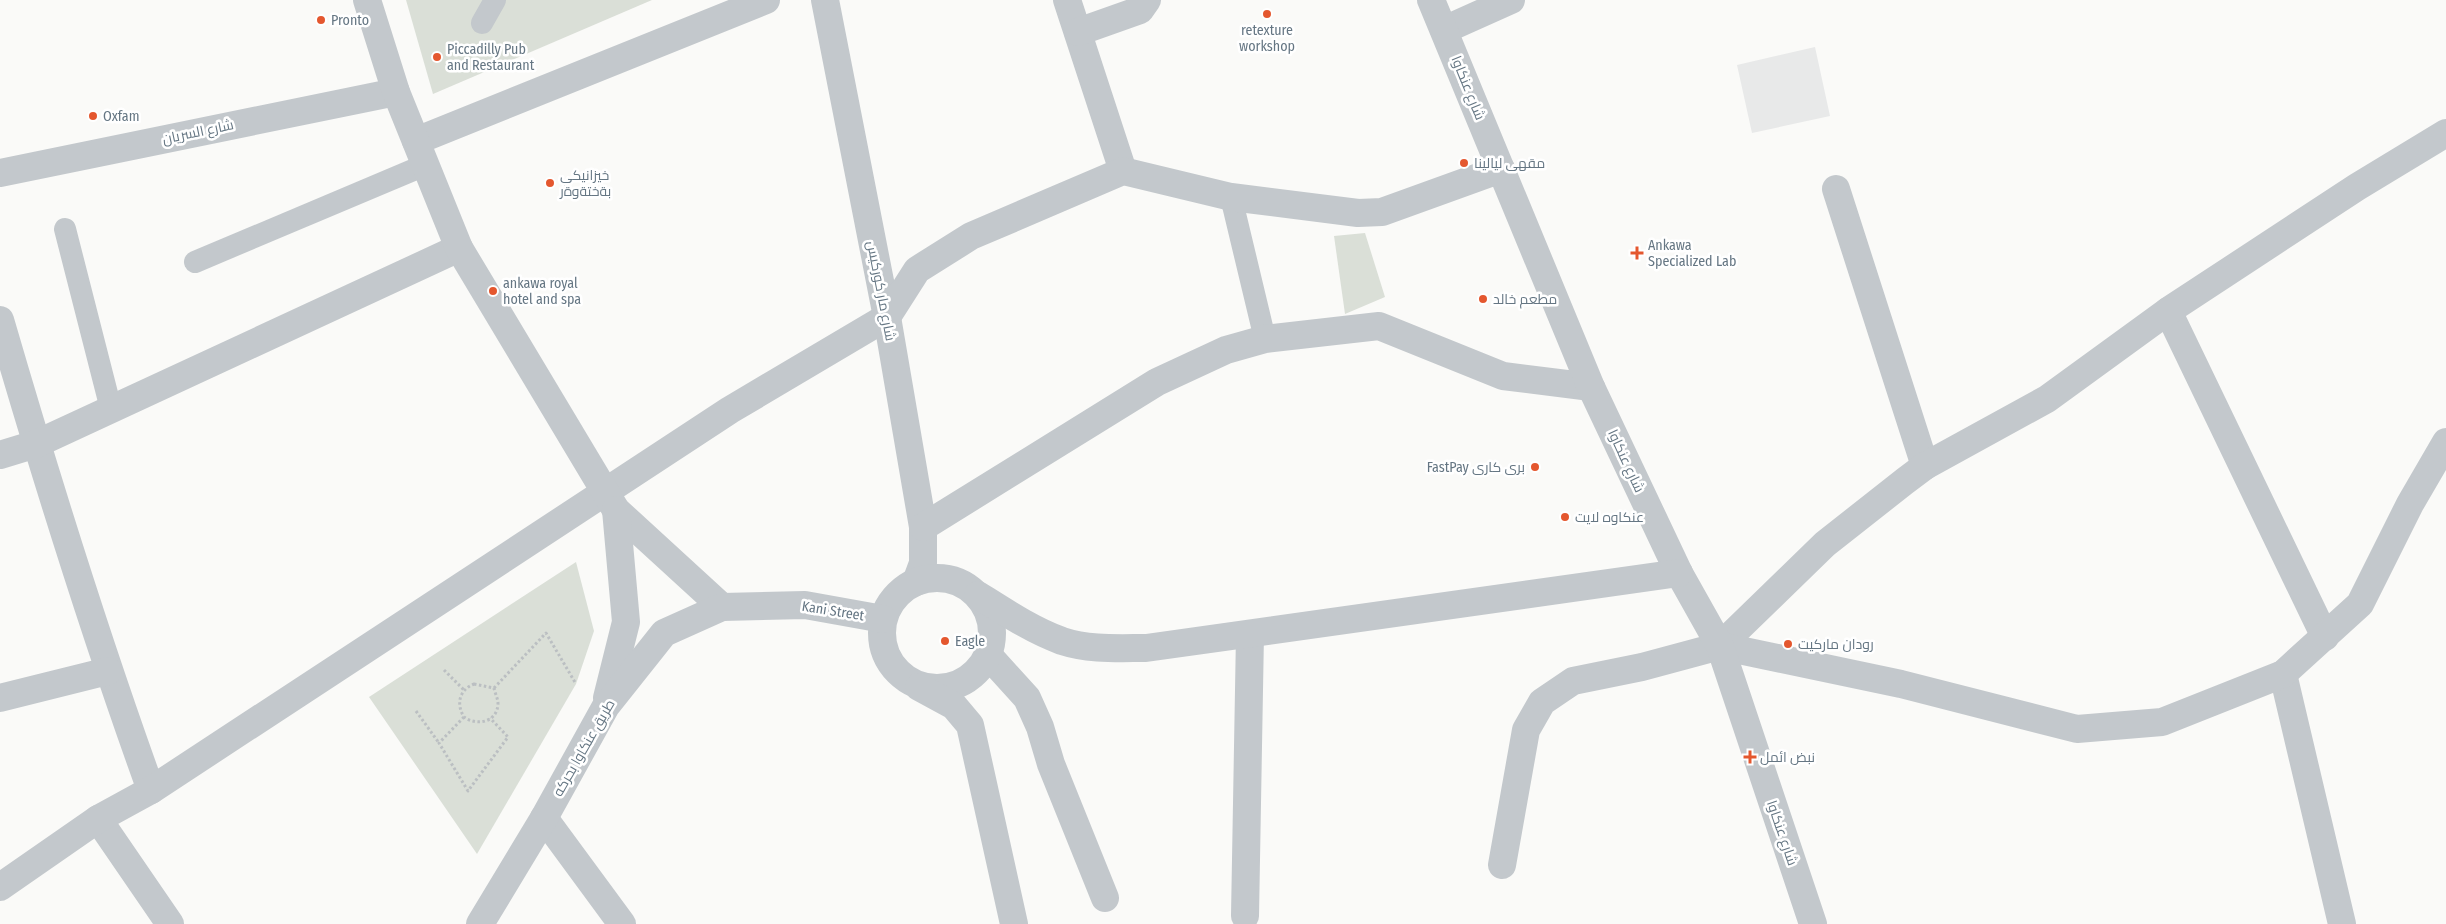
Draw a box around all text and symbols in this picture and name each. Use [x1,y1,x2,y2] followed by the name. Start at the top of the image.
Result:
[1261,8,1273,20] marker: retexture workshop
[331,12,369,29] place label: Pronto
[315,14,327,26] marker: Pronto
[1239,22,1295,55] place label: retexture workshop
[447,41,535,74] place label: Piccadilly Pub and Restaurant
[431,51,443,63] marker: Piccadilly Pub and Restaurant
[1447,53,1489,123] street label: شارع عنكاوا
[103,108,139,125] place label: Oxfam
[87,110,99,122] marker: Oxfam
[161,116,235,148] street label: شارع السريان
[1474,155,1545,172] place label: مقهى ليالينا
[1458,157,1470,169] marker: مقهى ليالينا
[559,167,611,200] place label: خيزانيكي بةختةوةر
[544,177,556,189] marker: خيزانيكي بةختةوةر
[1648,237,1736,270] place label: Ankawa Specialized Lab
[863,240,899,342] street label: شارع مار كوركيس
[1630,246,1644,260] marker: Ankawa Specialized Lab
[503,275,581,308] place label: ankawa royal hotel and spa
[487,285,499,297] marker: ankawa royal hotel and spa
[1493,291,1557,309] place label: مطعم خالد
[1477,293,1489,305] marker: مطعم خالد
[1604,427,1648,495] street label: شارع عنكاوا
[1427,459,1525,476] place label: FastPay بری كاری
[1529,461,1541,473] marker: FastPay بری كاری
[1575,509,1644,526] place label: عنكاوه لايت
[1559,511,1571,523] marker: عنكاوه لايت
[801,598,866,624] street label: Kani Street
[955,633,985,650] place label: Eagle
[939,635,951,647] marker: Eagle
[1798,636,1874,653] place label: رودان ماركيت
[1782,638,1794,650] marker: رودان ماركيت
[549,697,619,799] street label: طريق عنكاوا بحركه
[1760,749,1815,766] place label: نبض ائمل
[1744,751,1756,763] marker: نبض ائمل
[1763,798,1801,868] street label: شارع عنكاوا

